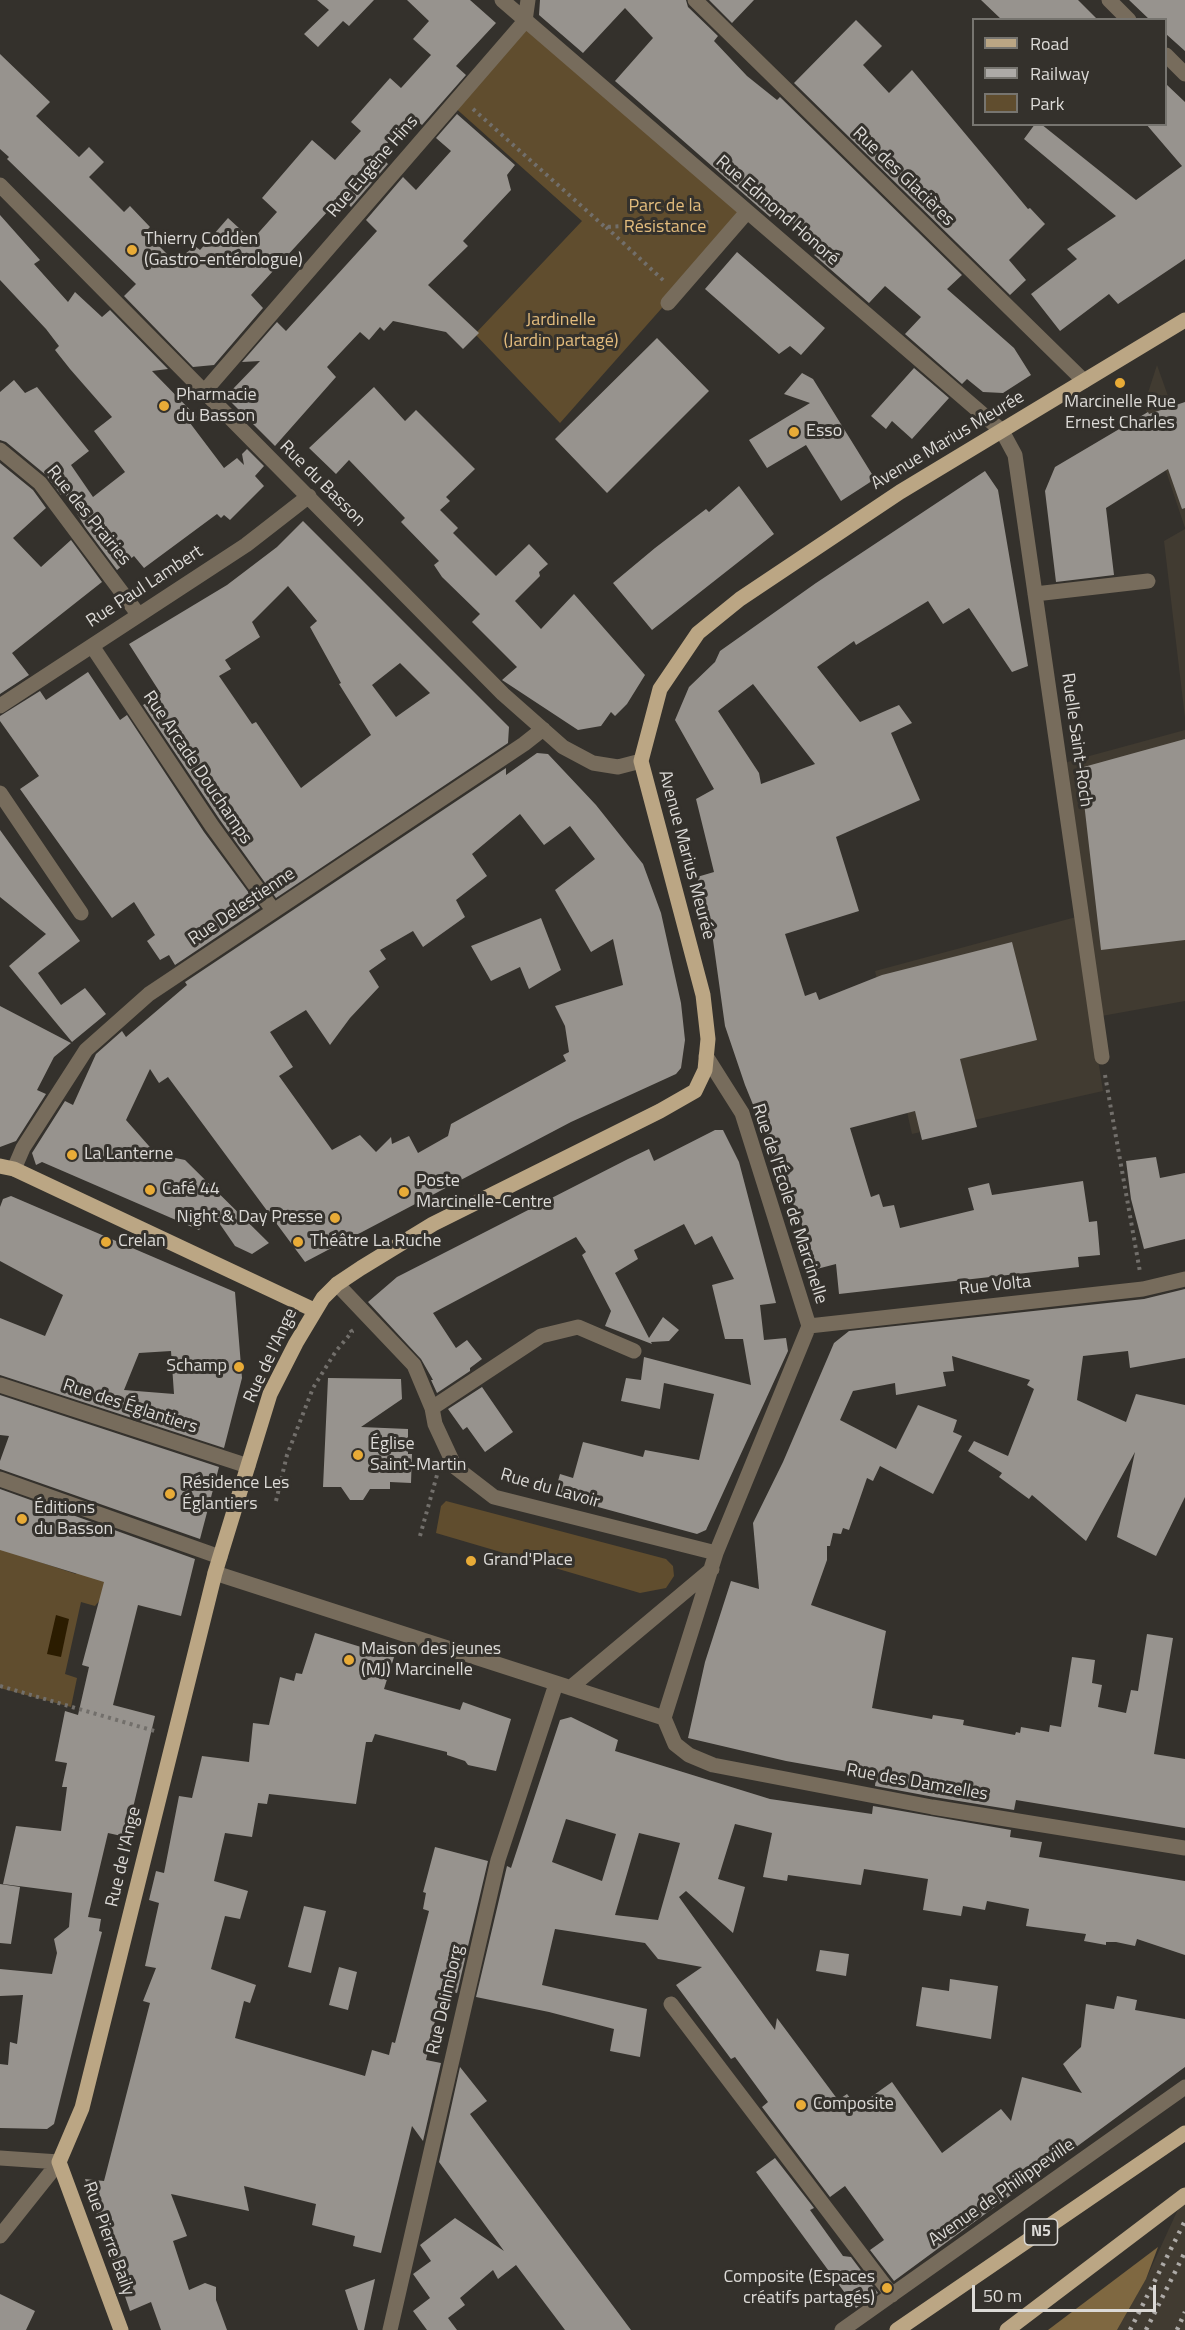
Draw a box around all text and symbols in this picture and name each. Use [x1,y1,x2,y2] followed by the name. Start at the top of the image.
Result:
[972,18,1167,126] legend
[1030,30,1069,57] text: Road
[1030,60,1089,87] text: Railway
[1030,90,1064,117] text: Park
[323,112,423,222] street label: Rue Eugène Hins
[848,123,958,231] street label: Rue des Glacières
[711,152,843,270] street label: Rue Edmond Honoré
[624,196,706,238] park label: Parc de la Résistance
[144,229,303,272] place label: Thierry Codden (Gastro-entérologue)
[125,243,139,257] marker: Thierry Codden (Gastro-entérologue)
[503,310,619,352] park label: Jardinelle (Jardin partagé)
[1113,376,1127,390] marker: Marcinelle Rue Ernest Charles
[176,385,257,428] place label: Pharmacie du Basson
[868,387,1028,495] street label: Avenue Marius Meurée
[1064,392,1176,434] place label: Marcinelle Rue Ernest Charles
[157,399,171,413] marker: Pharmacie du Basson
[806,421,842,443] place label: Esso
[787,425,801,439] marker: Esso
[275,437,369,531] street label: Rue du Basson
[41,462,135,570] street label: Rue des Prairies
[83,541,207,633] street label: Rue Paul Lambert
[1056,672,1096,808] street label: Ruelle Saint-Roch
[138,687,256,849] street label: Rue Arcade Douchamps
[653,768,719,942] street label: Avenue Marius Meurée
[185,863,299,951] street label: Rue Delestienne
[746,1101,832,1307] street label: Rue de l'École de Marcinelle
[84,1144,173,1166] place label: La Lanterne
[65,1148,79,1162] marker: La Lanterne
[416,1171,552,1214] place label: Poste Marcinelle-Centre
[162,1179,220,1201] place label: Café 44
[143,1183,157,1197] marker: Café 44
[397,1185,411,1199] marker: Poste Marcinelle-Centre
[177,1207,323,1229] place label: Night & Day Presse
[328,1211,342,1225] marker: Night & Day Presse
[118,1231,166,1253] place label: Crelan
[310,1231,441,1253] place label: Théâtre La Ruche
[99,1235,113,1249] marker: Crelan
[291,1235,305,1249] marker: Théâtre La Ruche
[958,1271,1032,1301] street label: Rue Volta
[240,1305,302,1407] street label: Rue de l'Ange
[166,1356,227,1378] place label: Schamp
[232,1360,246,1374] marker: Schamp
[60,1375,200,1439] street label: Rue des Églantiers
[370,1434,466,1476] place label: Église Saint-Martin
[351,1448,365,1462] marker: Église Saint-Martin
[498,1465,602,1513] street label: Rue du Lavoir
[182,1473,289,1516] place label: Résidence Les Églantiers
[163,1487,177,1501] marker: Résidence Les Églantiers
[34,1498,113,1540] place label: Éditions du Basson
[15,1512,29,1526] marker: Éditions du Basson
[483,1550,573,1572] place label: Grand'Place
[464,1554,478,1568] marker: Grand'Place
[361,1639,501,1682] place label: Maison des jeunes (MJ) Marcinelle
[342,1653,356,1667] marker: Maison des jeunes (MJ) Marcinelle
[845,1760,989,1806] street label: Rue des Damzelles
[102,1805,146,1909] street label: Rue de l'Ange
[423,1943,469,2057] street label: Rue Delimborg
[813,2094,894,2116] place label: Composite
[794,2098,808,2112] marker: Composite
[925,2134,1079,2252] street label: Avenue de Philippeville
[77,2179,139,2299] street label: Rue Pierre Baily
[1024,2219,1058,2245] road number: N5
[723,2267,875,2310] place label: Composite (Espaces créatifs partagés)
[975,2273,1160,2311] scale bar
[880,2281,894,2295] marker: Composite (Espaces créatifs partagés)
[983,2282,1022,2309] text: 50 m

